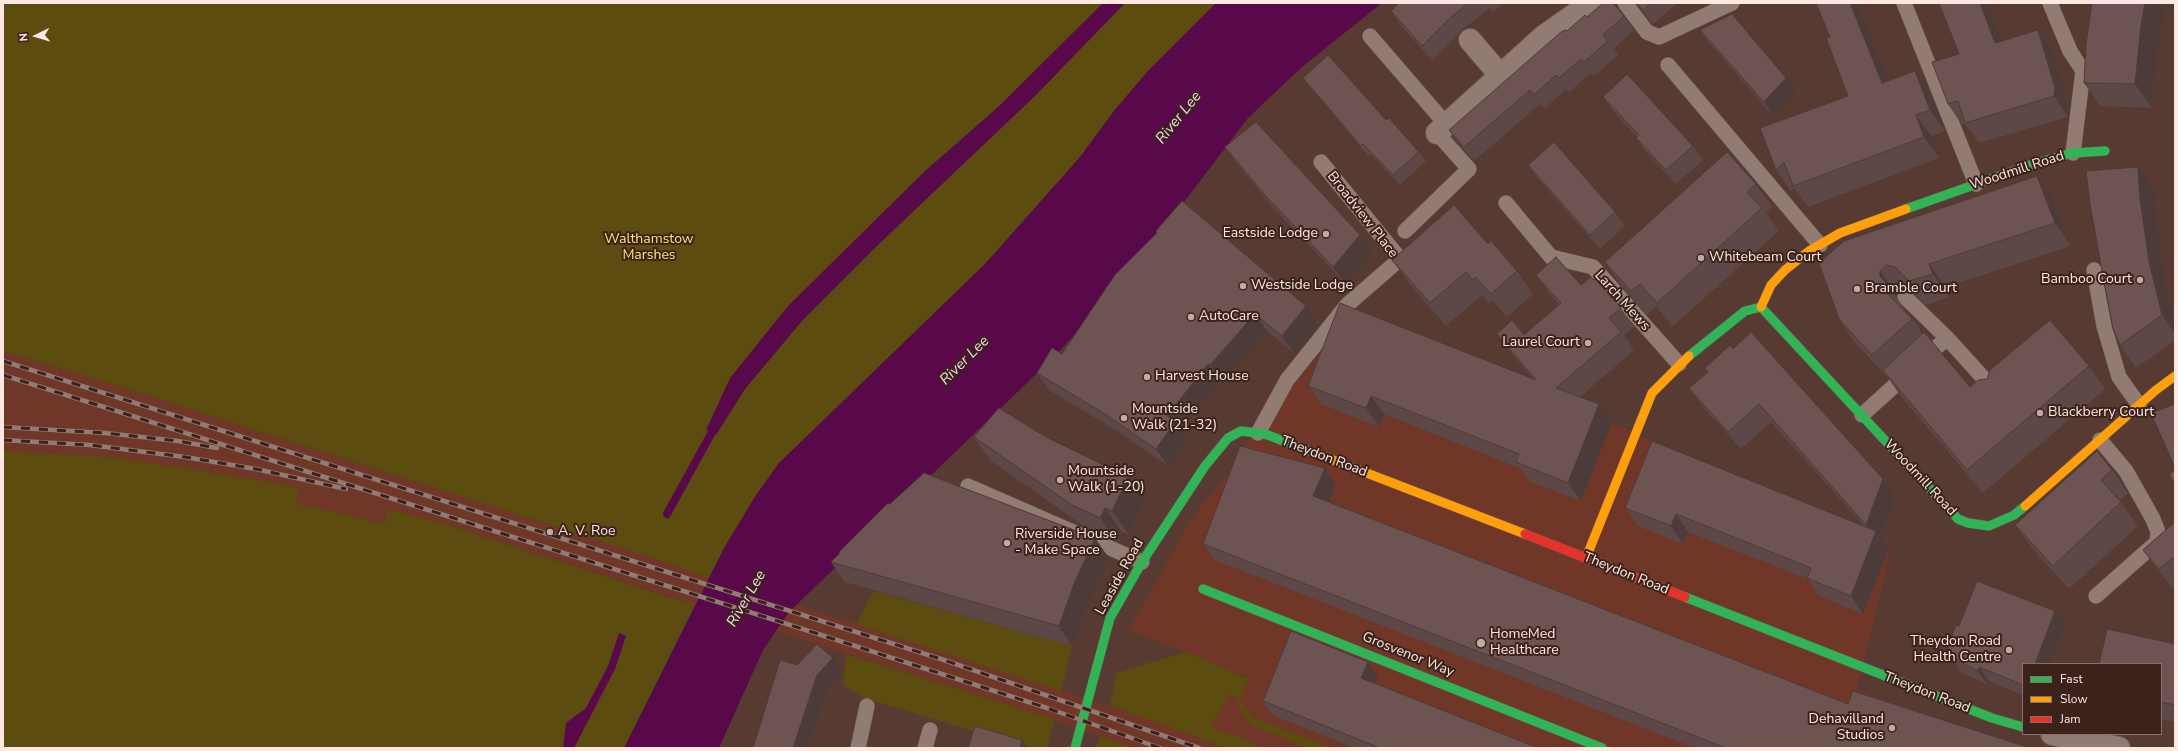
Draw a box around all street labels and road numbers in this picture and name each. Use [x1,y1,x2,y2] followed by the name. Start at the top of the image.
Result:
[1968,148,2066,194] street label: Woodmill Road
[1323,168,1401,262] street label: Broadview Place
[1590,267,1654,335] street label: Larch Mews
[1279,433,1369,481] street label: Theydon Road
[1880,436,1960,520] street label: Woodmill Road
[1092,536,1148,618] street label: Leaside Road
[1581,549,1671,599] street label: Theydon Road
[1360,629,1456,681] street label: Grosvenor Way
[1882,669,1972,717] street label: Theydon Road

